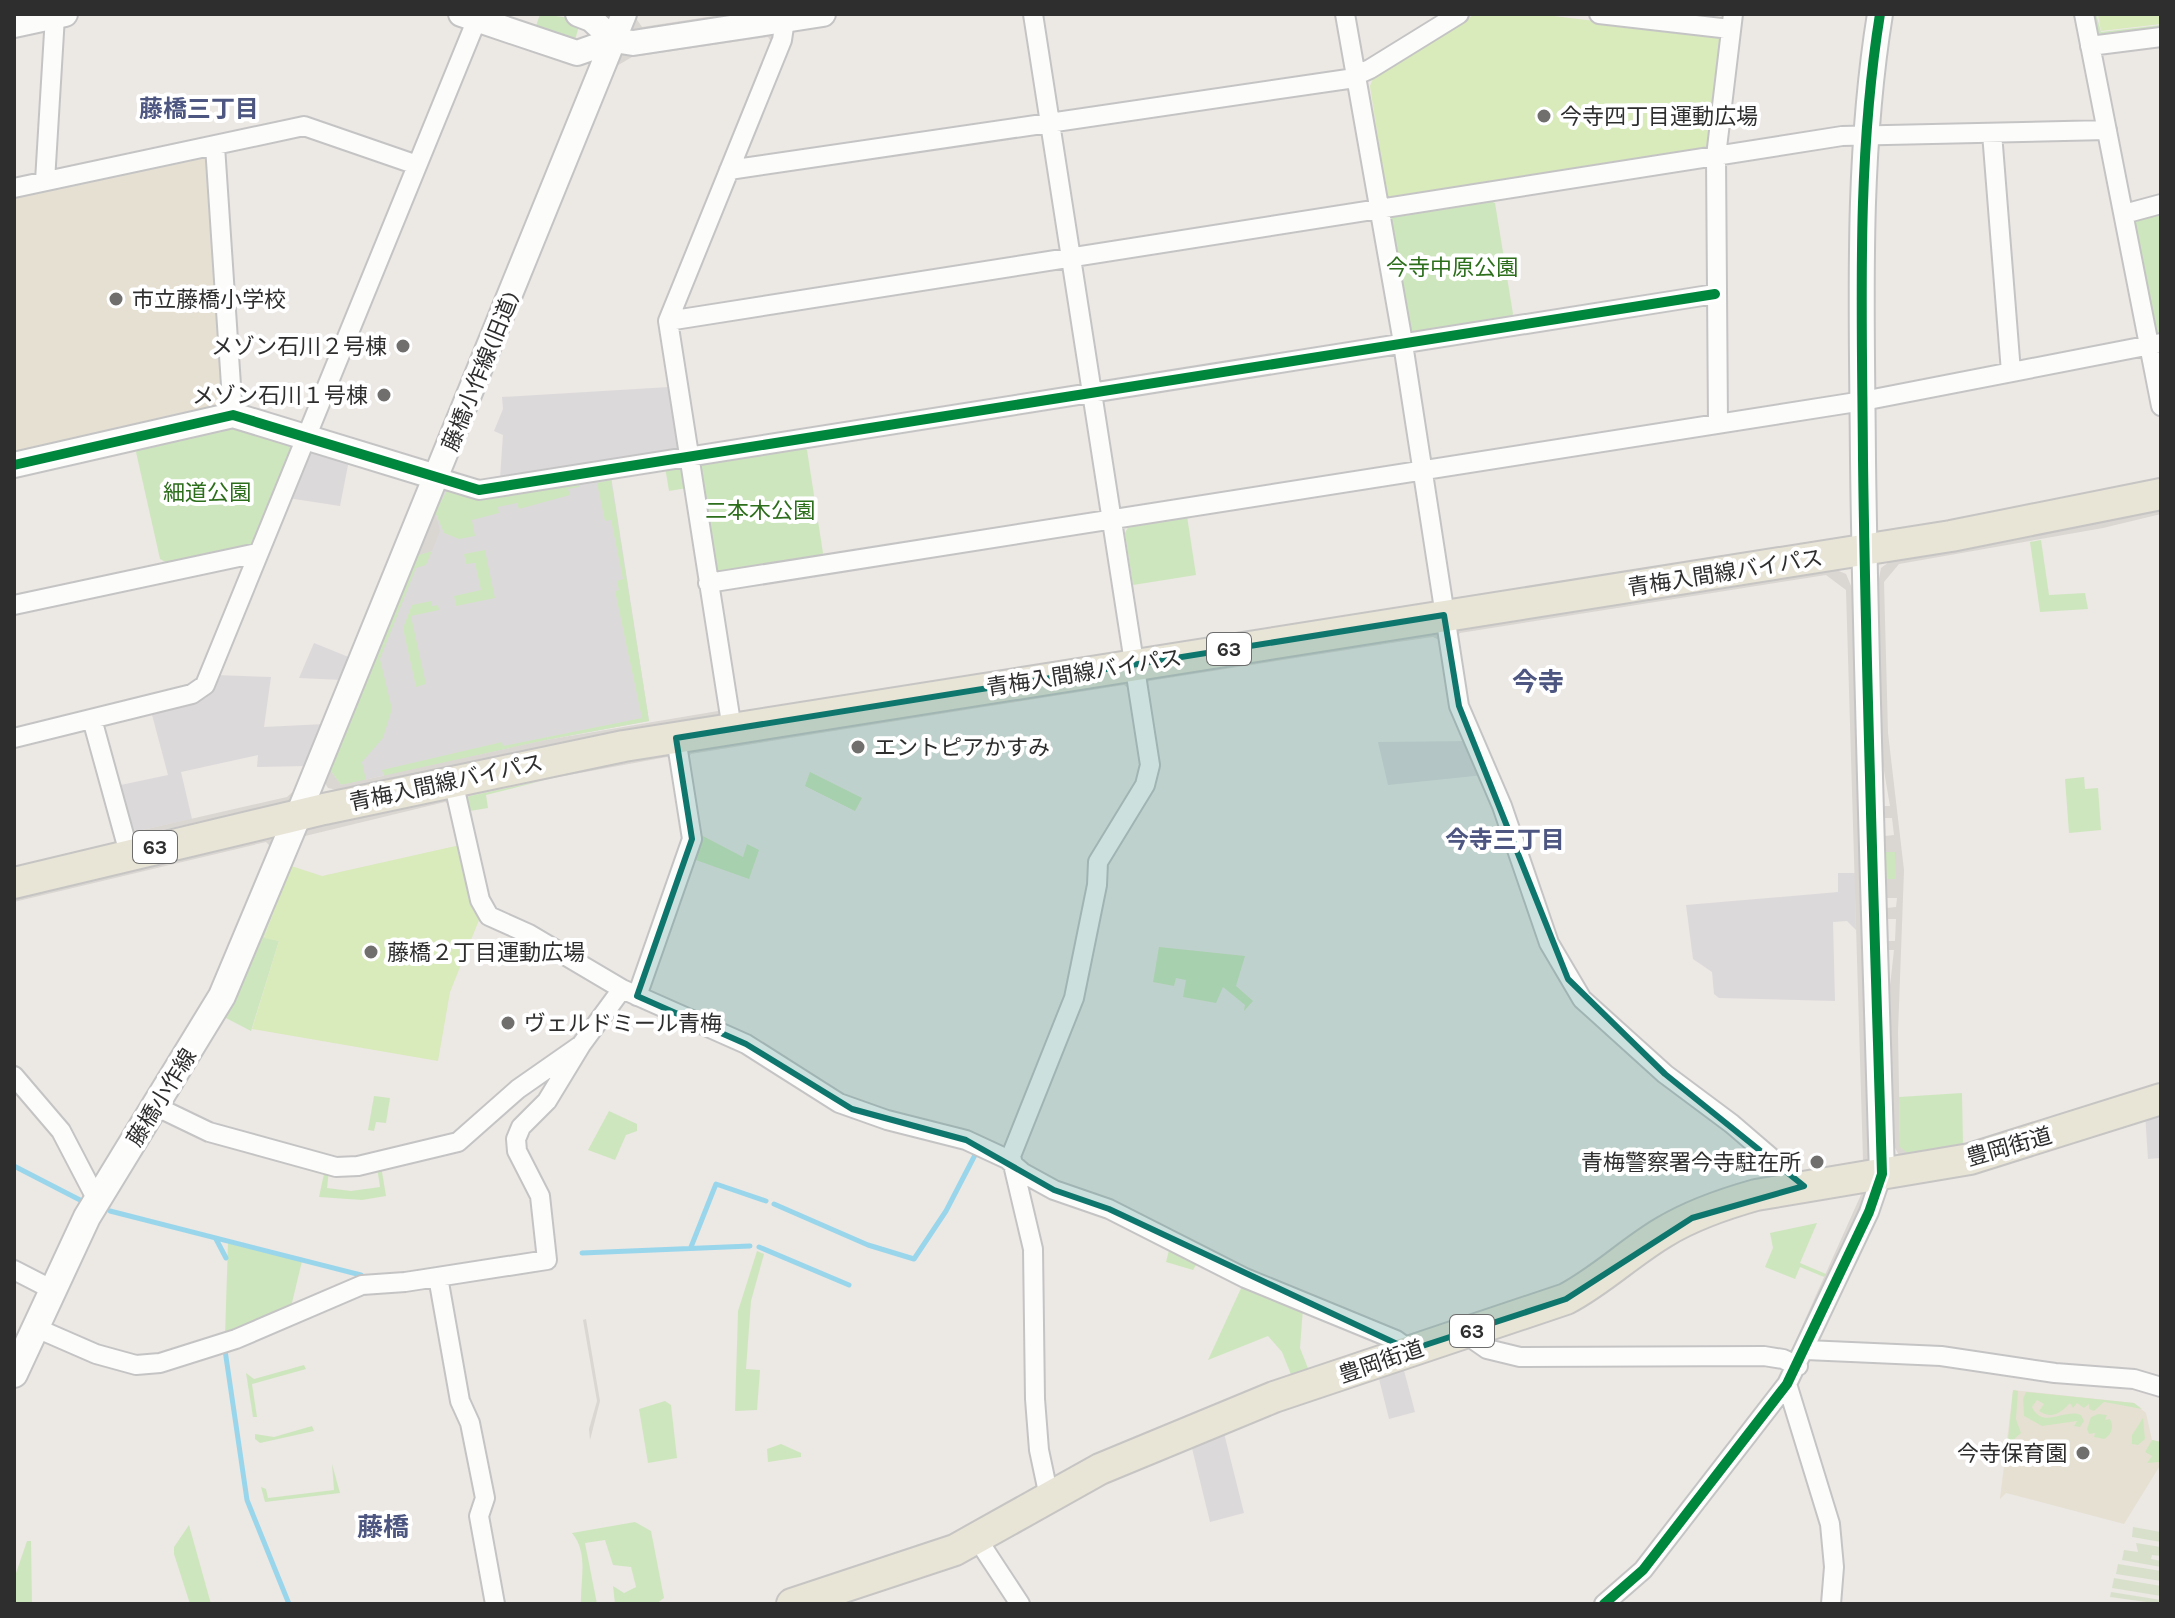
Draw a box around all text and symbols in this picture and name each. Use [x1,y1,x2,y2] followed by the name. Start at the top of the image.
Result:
[139,95,259,123] district label: 藤橋三丁目
[1560,104,1758,130] place label: 今寺四丁目運動広場
[1535,107,1553,125] marker: 今寺四丁目運動広場
[1386,255,1518,281] park label: 今寺中原公園
[132,287,286,313] place label: 市立藤橋小学校
[437,288,525,455] street label: 藤橋小作線(旧道)
[107,290,125,308] marker: 市立藤橋小学校
[211,334,387,360] place label: メゾン石川２号棟
[394,337,412,355] marker: メゾン石川２号棟
[192,383,368,409] place label: メゾン石川１号棟
[375,386,393,404] marker: メゾン石川１号棟
[163,480,251,506] park label: 細道公園
[705,498,815,524] park label: 二本木公園
[1626,545,1825,601] street label: 青梅入間線バイパス
[1207,633,1251,665] road number: 63
[985,645,1184,701] street label: 青梅入間線バイパス
[1512,667,1564,698] district label: 今寺
[874,735,1050,761] place label: エントピアかすみ
[849,738,867,756] marker: エントピアかすみ
[347,750,546,816] street label: 青梅入間線バイパス
[1445,826,1565,854] district label: 今寺三丁目
[133,831,177,863] road number: 63
[387,940,585,966] place label: 藤橋２丁目運動広場
[362,943,380,961] marker: 藤橋２丁目運動広場
[524,1011,722,1037] place label: ヴェルドミール青梅
[499,1014,517,1032] marker: ヴェルドミール青梅
[122,1044,202,1151] street label: 藤橋小作線
[1963,1122,2055,1172] street label: 豊岡街道
[1581,1150,1801,1176] place label: 青梅警察署今寺駐在所
[1808,1153,1826,1171] marker: 青梅警察署今寺駐在所
[1450,1315,1494,1347] road number: 63
[1335,1335,1427,1389] street label: 豊岡街道
[1957,1441,2067,1467] place label: 今寺保育園
[2074,1444,2092,1462] marker: 今寺保育園
[357,1512,409,1543] district label: 藤橋

